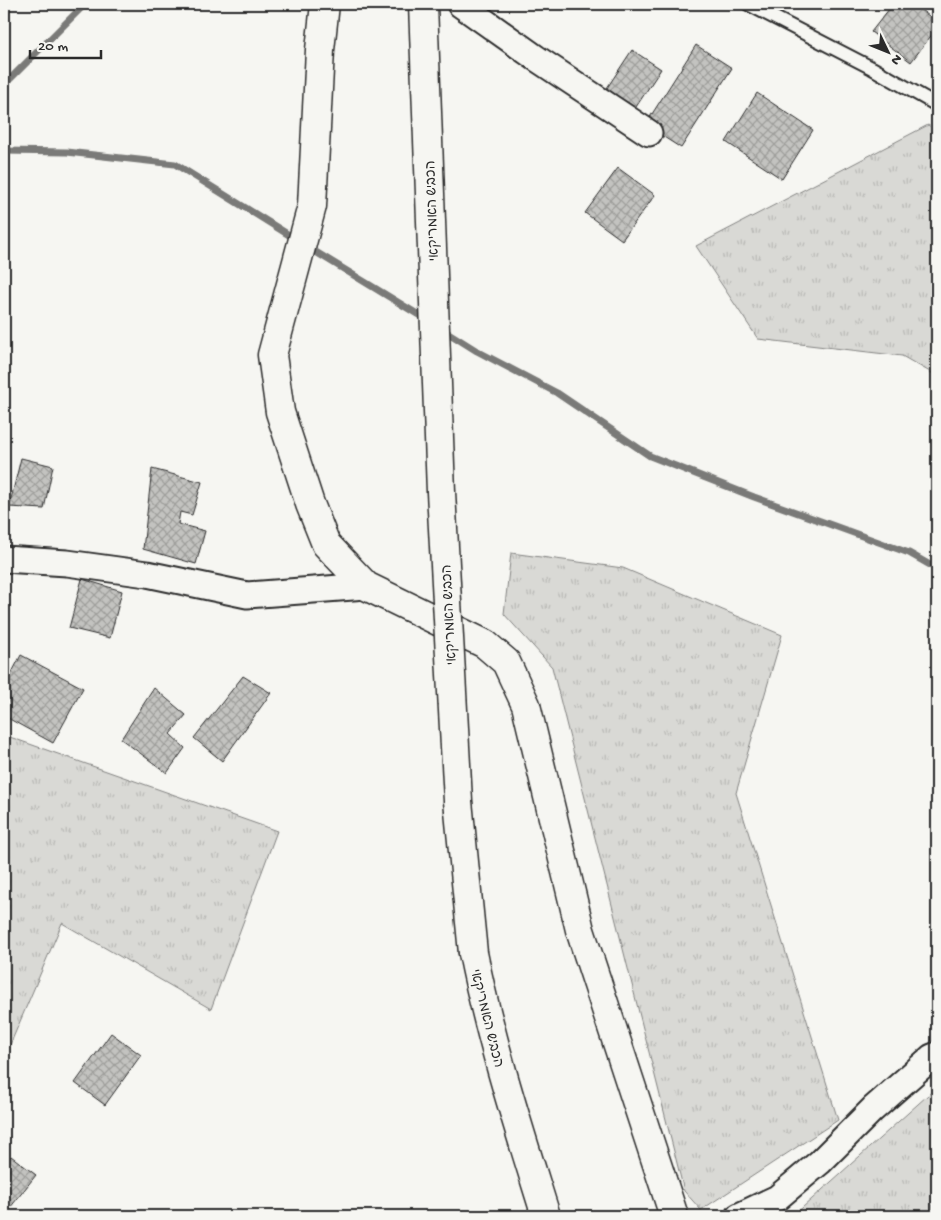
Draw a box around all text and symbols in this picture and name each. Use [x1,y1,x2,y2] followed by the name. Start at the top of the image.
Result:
[30,28,101,60] scale bar
[864,28,914,78] north arrow
[38,38,68,56] text: 20 m
[886,50,905,68] text: N
[423,160,444,262] street label: הכביש האמריקאי
[439,564,462,666] street label: הכביש האמריקאי
[465,968,506,1070] street label: הכביש האמריקאי

